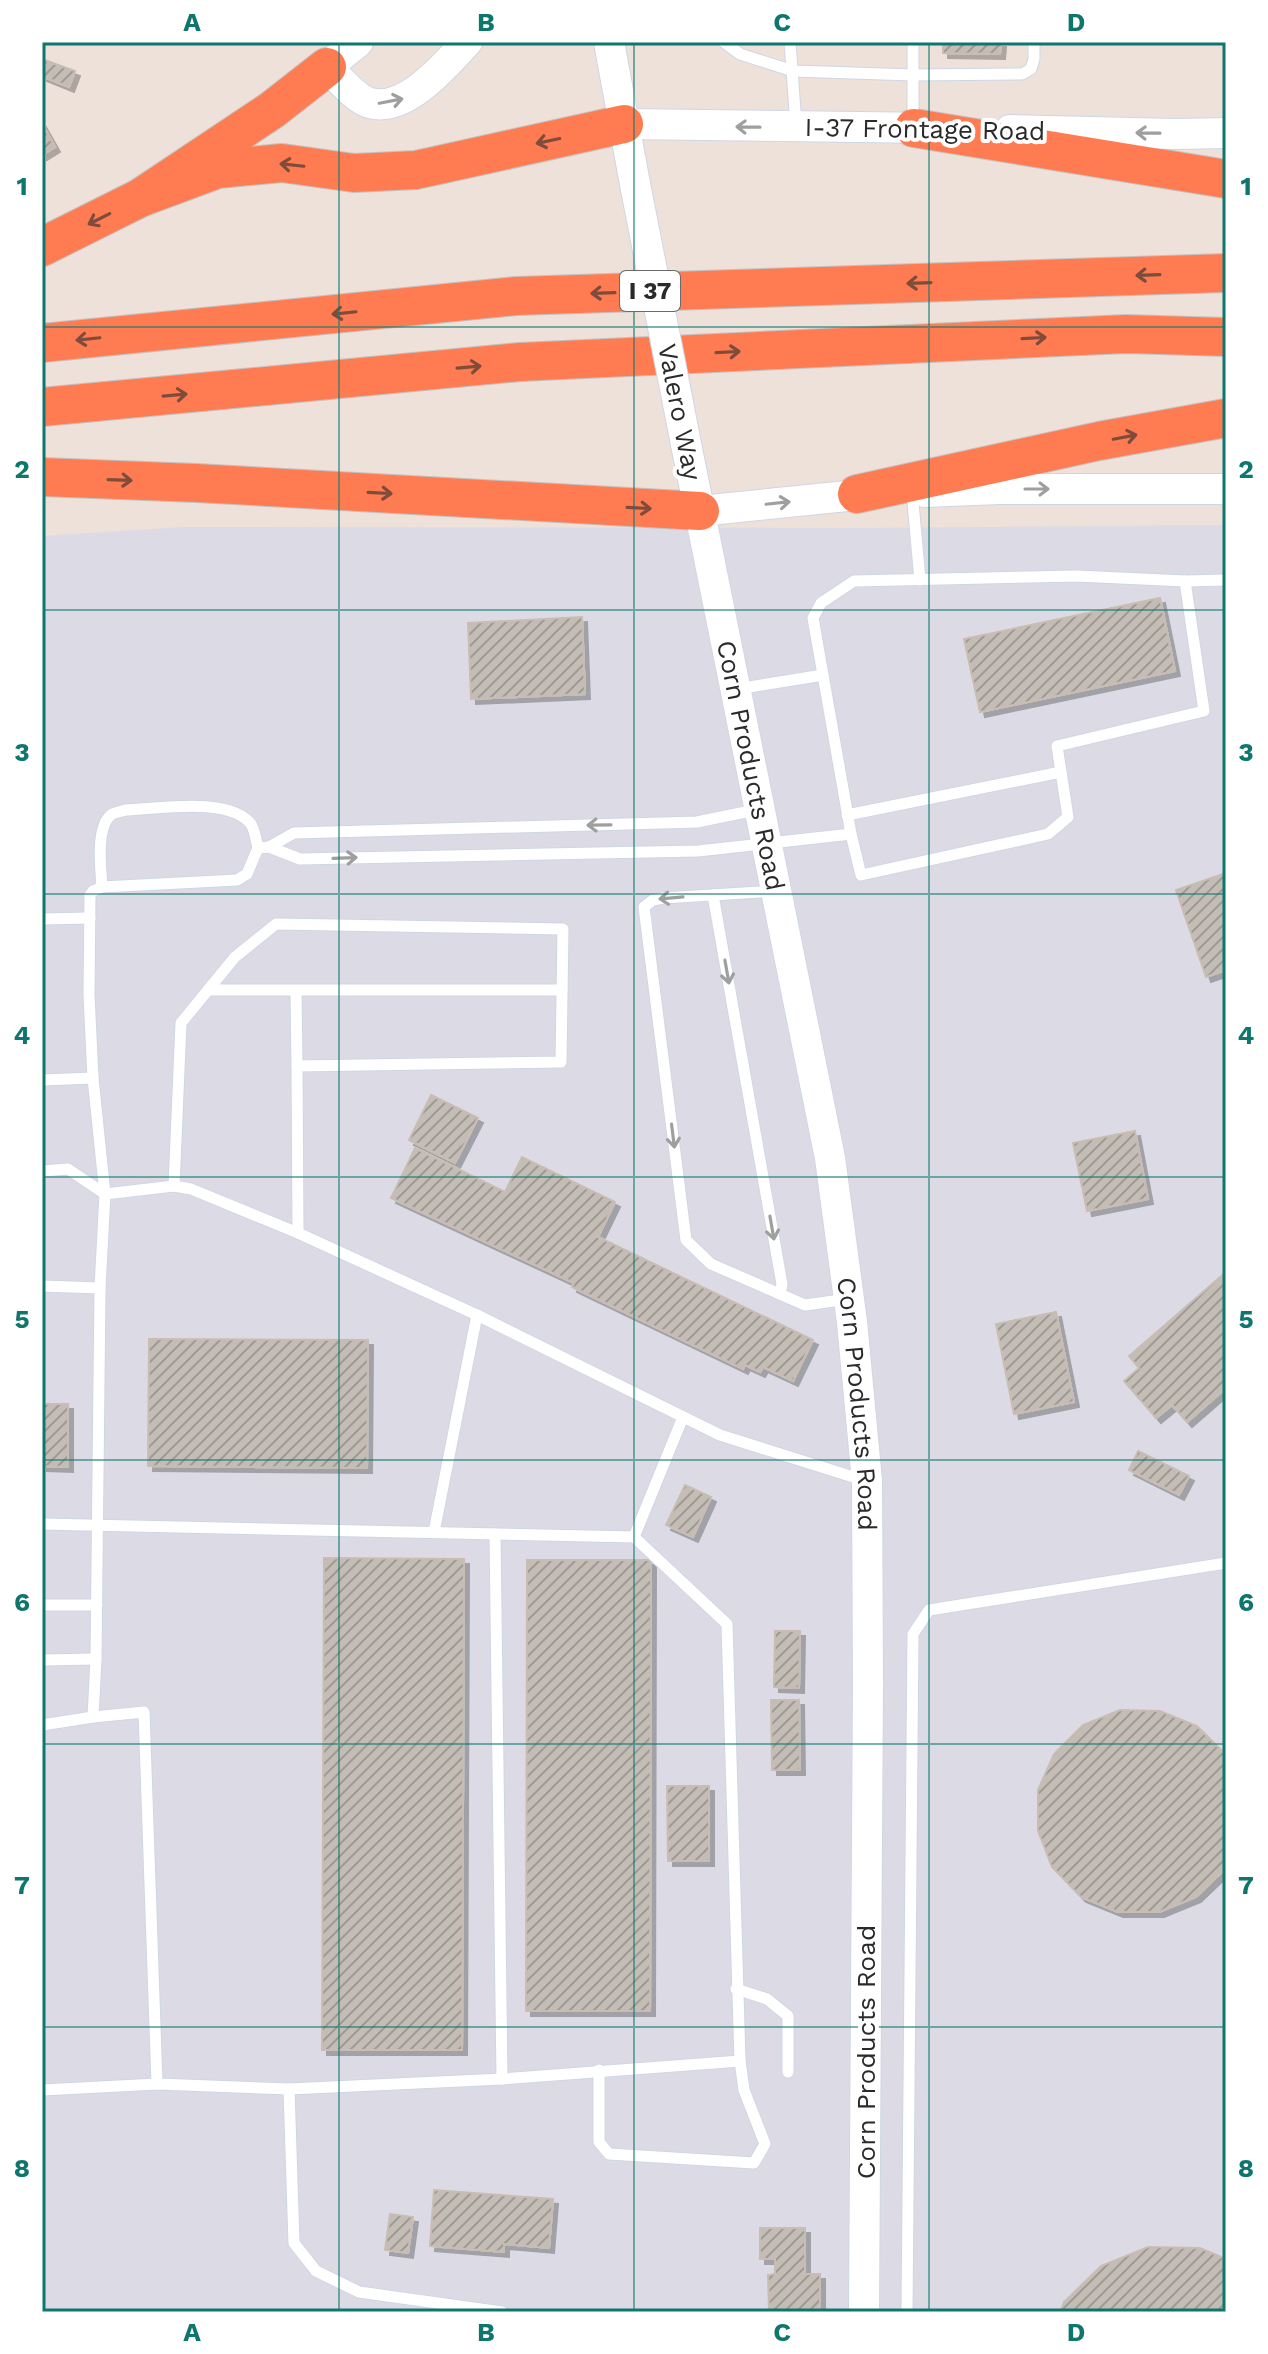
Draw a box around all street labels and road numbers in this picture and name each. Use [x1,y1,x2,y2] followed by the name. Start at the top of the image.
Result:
[804,112,1046,146] street label: I-37 Frontage Road
[620,271,680,311] road number: I 37
[652,341,708,483] street label: Valero Way
[711,638,791,893] street label: Corn Products Road
[831,1275,882,1531] street label: Corn Products Road
[851,1925,881,2179] street label: Corn Products Road

